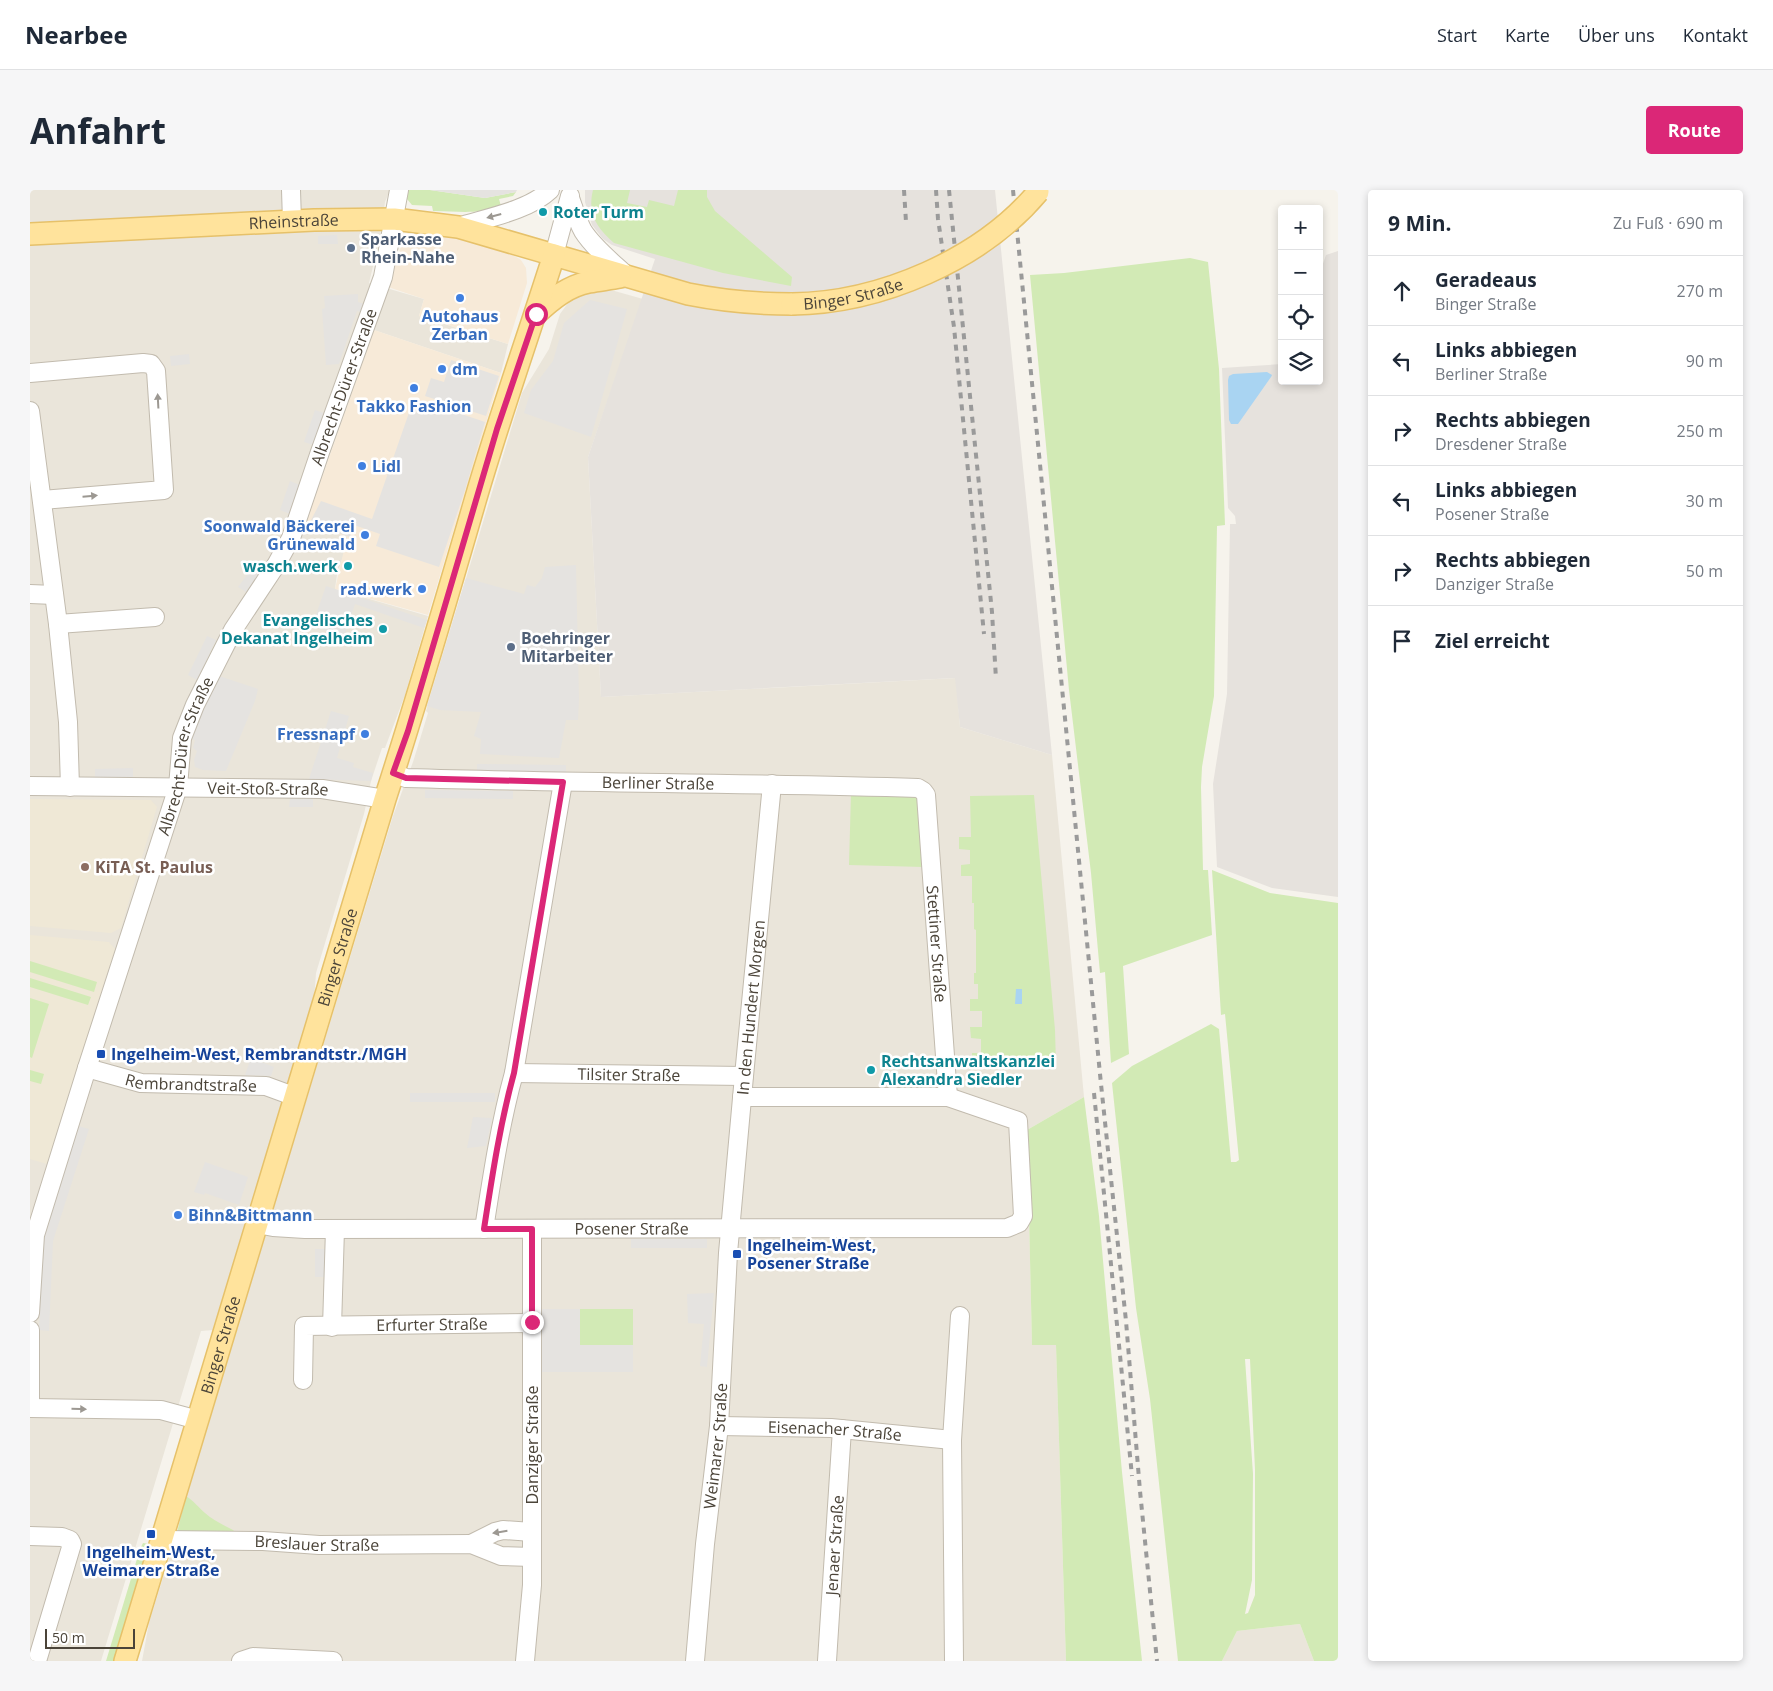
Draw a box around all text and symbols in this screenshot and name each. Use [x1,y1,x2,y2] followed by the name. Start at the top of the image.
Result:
[25,18,128,51] text: Nearbee
[1437,23,1477,47] text: Start
[1505,23,1550,47] text: Karte
[1578,23,1655,47] text: Über uns
[1683,23,1748,47] text: Kontakt
[1646,106,1743,154] button: Route
[30,107,166,154] text: Anfahrt
[553,201,644,223] place label: Roter Turm
[1278,205,1323,385] map controls
[1278,205,1323,250] button: +
[537,206,549,218] marker: Roter Turm
[248,209,339,234] street label: Rheinstraße
[1388,209,1451,237] text: 9 Min.
[486,212,501,220] one-way arrow
[1613,212,1723,234] text: Zu Fuß · 690 m
[361,228,455,268] place label: Sparkasse Rhein-Nahe
[345,242,357,254] marker: Sparkasse Rhein-Nahe
[1278,250,1323,295] button: −
[1435,267,1537,293] text: Geradeaus
[803,273,906,315] street label: Binger Straße
[1388,277,1416,305] icon: ahead
[1677,280,1723,302] text: 270 m
[454,292,466,304] marker: Autohaus Zerban
[1435,293,1536,315] text: Binger Straße
[1278,295,1323,340] button: locate
[525,303,548,326] route start
[305,305,382,468] street label: Albrecht-Dürer-Straße
[421,305,499,345] place label: Autohaus Zerban
[1435,337,1577,363] text: Links abbiegen
[1278,340,1323,385] button: layers
[1388,347,1416,375] icon: left
[1686,350,1723,372] text: 90 m
[452,358,478,380] place label: dm
[436,363,448,375] marker: dm
[1435,363,1547,385] text: Berliner Straße
[408,382,420,394] marker: Takko Fashion
[154,393,162,409] one-way arrow
[356,395,472,417] place label: Takko Fashion
[1435,407,1591,433] text: Rechts abbiegen
[1388,417,1416,445] icon: right
[1677,420,1723,442] text: 250 m
[1435,433,1567,455] text: Dresdener Straße
[372,455,401,477] place label: Lidl
[356,460,368,472] marker: Lidl
[1435,477,1577,503] text: Links abbiegen
[1388,487,1416,515] icon: left
[1686,490,1723,512] text: 30 m
[83,492,99,500] one-way arrow
[1435,503,1549,525] text: Posener Straße
[204,515,355,555] place label: Soonwald Bäckerei Grünewald
[359,529,371,541] marker: Soonwald Bäckerei Grünewald
[1435,547,1591,573] text: Rechts abbiegen
[243,555,338,577] place label: wasch.werk
[1388,557,1416,585] icon: right
[342,560,354,572] marker: wasch.werk
[1686,560,1723,582] text: 50 m
[1435,573,1554,595] text: Danziger Straße
[340,578,412,600] place label: rad.werk
[416,583,428,595] marker: rad.werk
[221,609,373,649] place label: Evangelisches Dekanat Ingelheim
[377,623,389,635] marker: Evangelisches Dekanat Ingelheim
[521,627,613,667] place label: Boehringer Mitarbeiter
[1388,627,1416,655] icon: arrive
[1435,628,1550,654] text: Ziel erreicht
[505,641,517,653] marker: Boehringer Mitarbeiter
[152,673,219,838] street label: Albrecht-Dürer-Straße
[277,723,356,745] place label: Fressnapf
[359,728,371,740] marker: Fressnapf
[602,771,714,795] street label: Berliner Straße
[207,777,330,801] street label: Veit-Stoß-Straße
[95,856,213,878] place label: KiTA St. Paulus
[79,861,91,873] marker: KiTA St. Paulus
[922,884,952,1003] street label: Stettiner Straße
[312,906,362,1009] street label: Binger Straße
[731,919,770,1096] street label: In den Hundert Morgen
[111,1043,407,1065] place label: Ingelheim-West, Rembrandtstr./MGH
[95,1048,107,1060] marker: Ingelheim-West, Rembrandtstr./MGH
[881,1050,1055,1090] place label: Rechtsanwaltskanzlei Alexandra Siedler
[577,1063,681,1086] street label: Tilsiter Straße
[865,1064,877,1076] marker: Rechtsanwaltskanzlei Alexandra Siedler
[123,1068,257,1097] street label: Rembrandtstraße
[188,1204,313,1226] place label: Bihn&Bittmann
[172,1209,184,1221] marker: Bihn&Bittmann
[575,1217,689,1240] street label: Posener Straße
[747,1234,876,1274] place label: Ingelheim-West, Posener Straße
[731,1248,743,1260] marker: Ingelheim-West, Posener Straße
[195,1293,245,1397] street label: Binger Straße
[521,1311,544,1334] route end
[376,1313,488,1336] street label: Erfurter Straße
[698,1382,732,1510] street label: Weimarer Straße
[521,1385,543,1505] street label: Danziger Straße
[71,1405,87,1413] one-way arrow
[768,1416,903,1446] street label: Eisenacher Straße
[820,1494,849,1598] street label: Jenaer Straße
[145,1528,157,1540] marker: Ingelheim-West, Weimarer Straße
[492,1528,508,1536] one-way arrow
[254,1530,379,1556] street label: Breslauer Straße
[83,1541,219,1581] place label: Ingelheim-West, Weimarer Straße
[45,1626,135,1649] scale bar
[52,1628,85,1647] text: 50 m

